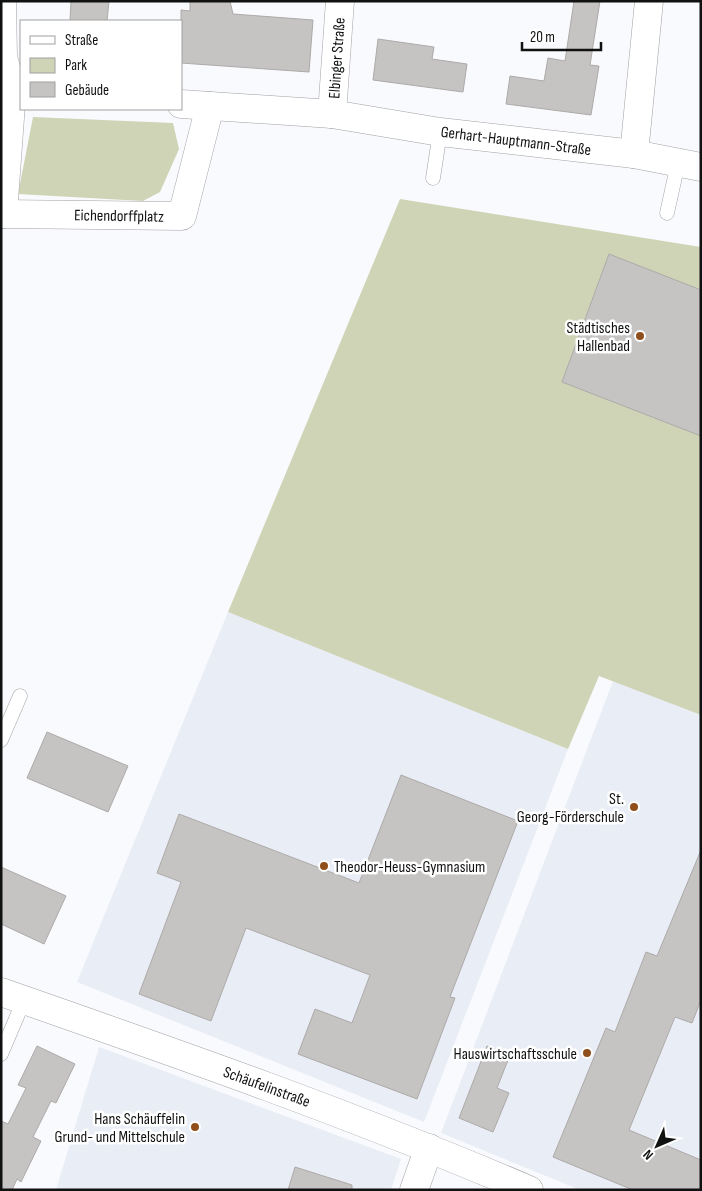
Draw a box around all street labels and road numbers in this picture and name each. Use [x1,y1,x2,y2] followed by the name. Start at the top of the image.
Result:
[325,17,350,99] street label: Elbinger Straße
[440,123,592,160] street label: Gerhart-Hauptmann-Straße
[74,206,164,227] street label: Eichendorffplatz
[220,1063,313,1112] street label: Schäufelinstraße

